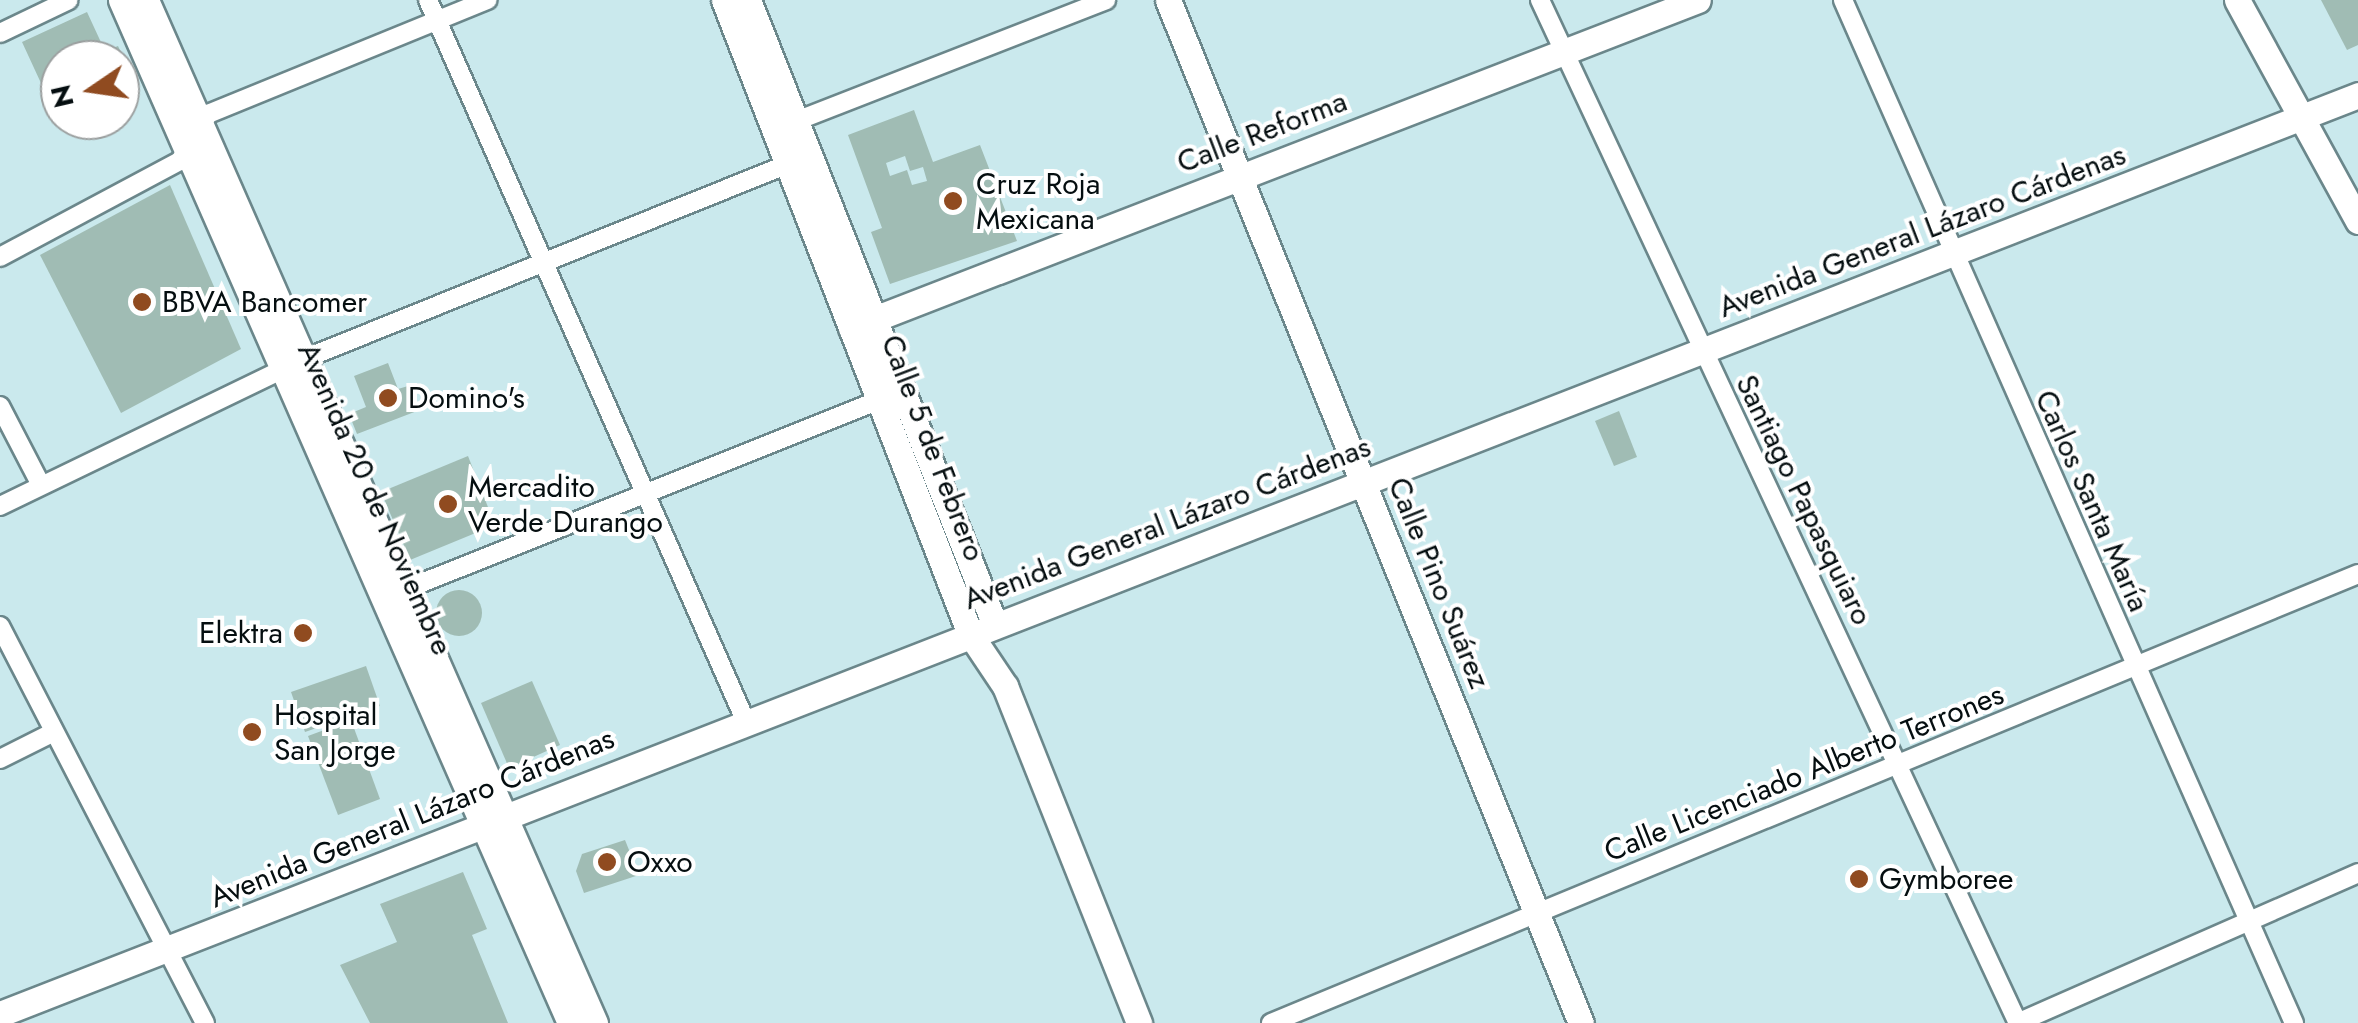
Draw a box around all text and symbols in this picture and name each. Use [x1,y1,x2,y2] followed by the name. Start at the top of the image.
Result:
[40,40,140,140] north arrow
[40,81,85,112] text: N
[1172,83,1352,181] street label: Calle Reforma
[1714,137,2130,325] street label: Avenida General Lázaro Cárdenas
[976,166,1100,236] place label: Cruz Roja Mexicana
[940,188,966,214] marker: Cruz Roja Mexicana
[162,284,367,320] place label: BBVA Bancomer
[131,291,153,313] marker: BBVA Bancomer
[873,330,993,566] street label: Calle 5 de Febrero
[290,337,460,661] street label: Avenida 20 de Noviembre
[1728,369,1880,631] street label: Santiago Papasquiaro
[408,380,525,416] place label: Domino's
[2027,385,2157,617] street label: Carlos Santa María
[377,387,399,409] marker: Domino's
[959,429,1375,617] street label: Avenida General Lázaro Cárdenas
[468,469,663,540] place label: Mercadito Verde Durango
[1380,472,1498,694] street label: Calle Pino Suárez
[437,493,459,515] marker: Mercadito Verde Durango
[199,615,283,651] place label: Elektra
[292,622,314,644] marker: Elektra
[1599,676,2009,870] street label: Calle Licenciado Alberto Terrones
[274,697,396,768] place label: Hospital San Jorge
[239,719,265,745] marker: Hospital San Jorge
[205,720,619,916] street label: Avenida General Lázaro Cárdenas
[627,844,693,880] place label: Oxxo
[596,851,618,873] marker: Oxxo
[1879,861,2014,897] place label: Gymboree
[1848,868,1870,890] marker: Gymboree

